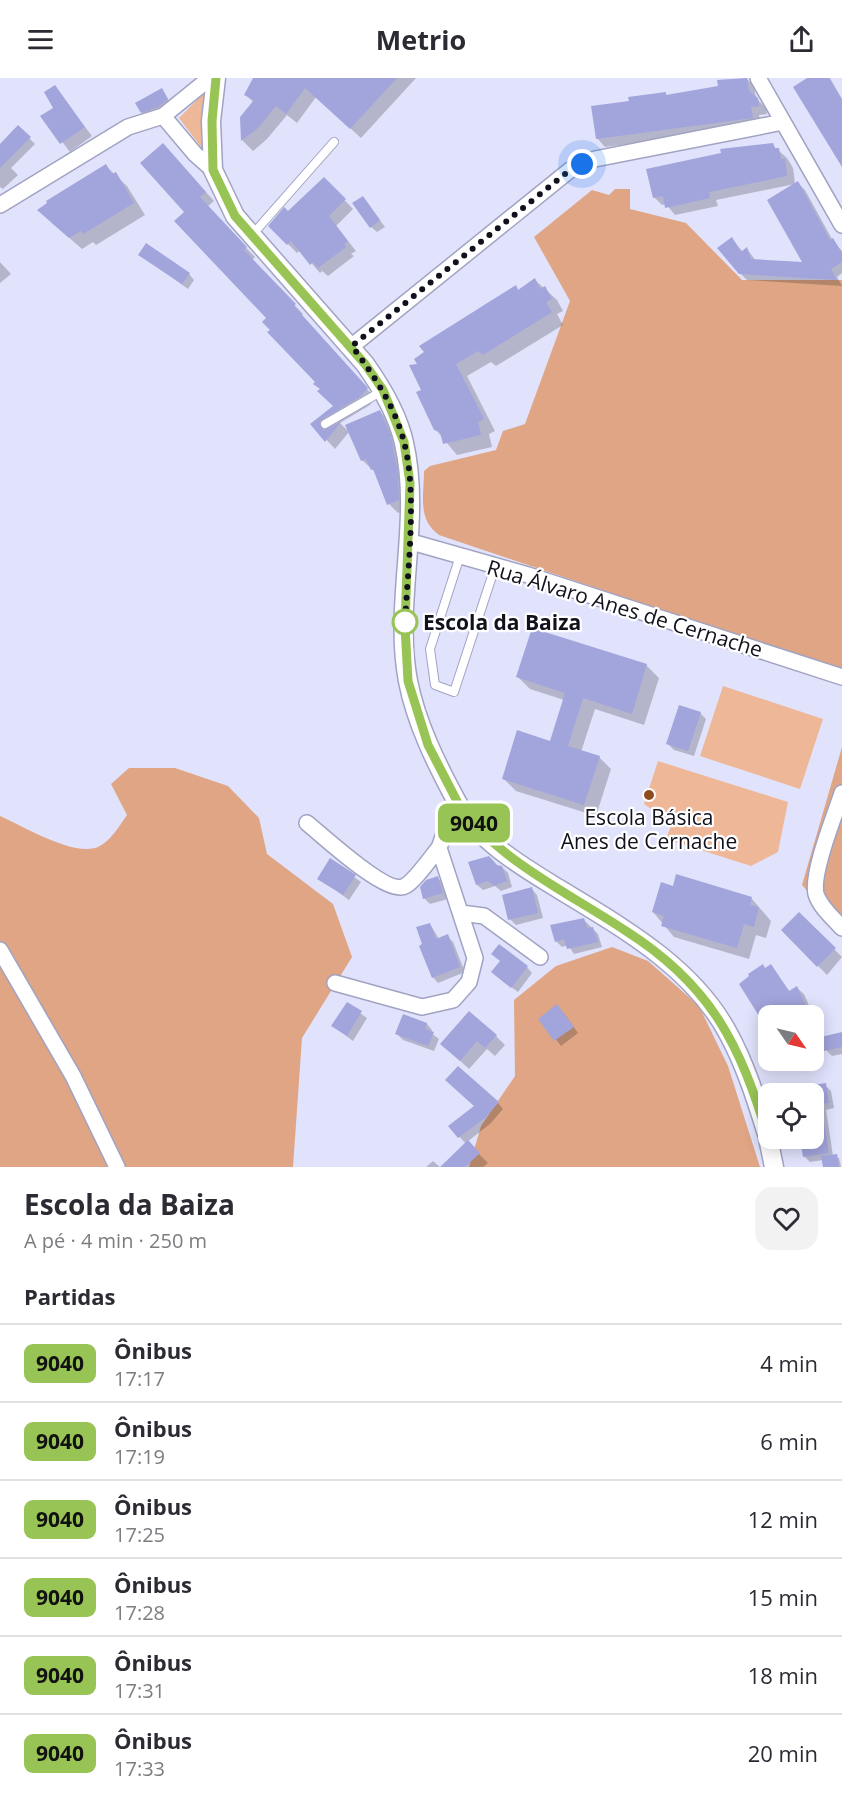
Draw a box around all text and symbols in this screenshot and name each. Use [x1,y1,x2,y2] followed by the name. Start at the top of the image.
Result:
[376,21,466,58] text: Metrio
[24,23,57,56] icon: menu
[785,23,818,56] icon: share
[567,149,597,179] your location
[484,553,766,663] street label: Rua Álvaro Anes de Cernache
[423,608,581,636] place label: Escola da Baiza
[392,609,418,635] marker: Escola da Baiza
[642,788,656,802] marker: Escola Básica Anes de Cernache
[561,803,737,855] place label: Escola Básica Anes de Cernache
[432,804,516,842] line badge: 9040
[450,809,498,837] text: 9040
[758,1005,824,1071] north arrow
[758,1005,824,1149] map controls
[758,1083,824,1149] button: locate
[24,1185,235,1223] text: Escola da Baiza
[755,1187,818,1250] button: heart
[24,1227,207,1254] text: A pé · 4 min · 250 m
[24,1281,116,1311] text: Partidas
[114,1335,192,1365] text: Ônibus
[760,1348,818,1378] text: 4 min
[36,1349,84,1377] text: 9040
[114,1365,165,1392] text: 17:17
[114,1413,192,1443] text: Ônibus
[760,1426,818,1456] text: 6 min
[36,1427,84,1455] text: 9040
[114,1443,165,1470] text: 17:19
[114,1491,192,1521] text: Ônibus
[748,1504,818,1534] text: 12 min
[36,1505,84,1533] text: 9040
[114,1521,165,1548] text: 17:25
[114,1569,192,1599] text: Ônibus
[748,1582,818,1612] text: 15 min
[36,1583,84,1611] text: 9040
[114,1599,165,1626] text: 17:28
[114,1647,192,1677] text: Ônibus
[748,1660,818,1690] text: 18 min
[36,1661,84,1689] text: 9040
[114,1677,165,1704] text: 17:31
[114,1725,192,1755] text: Ônibus
[748,1738,818,1768] text: 20 min
[36,1739,84,1767] text: 9040
[114,1755,165,1782] text: 17:33

